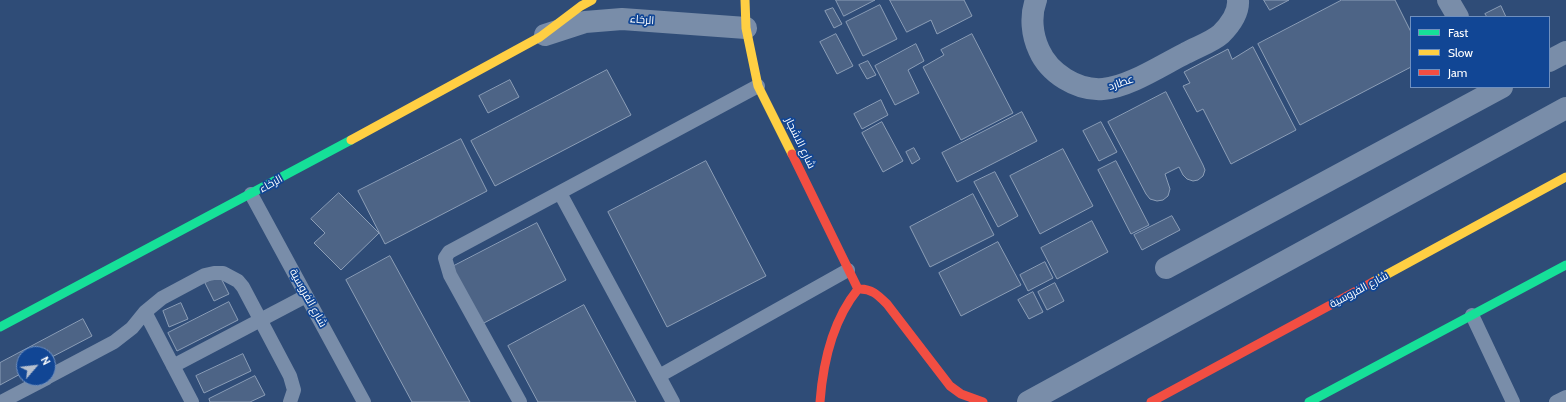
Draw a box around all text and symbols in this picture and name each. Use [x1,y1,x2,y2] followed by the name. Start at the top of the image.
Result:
[629,13,655,27] street label: الرخاء
[1410,16,1550,88] legend
[1448,25,1468,40] text: Fast
[1448,45,1473,60] text: Slow
[1448,65,1467,80] text: Jam
[1106,72,1136,94] street label: عطارد
[782,115,818,171] street label: شارع الاشجار
[257,172,285,196] street label: الرخاء
[287,266,329,330] street label: شارع الفروسية
[1327,269,1391,311] street label: شارع الفروسية
[16,346,56,386] north arrow
[38,354,54,368] text: N

